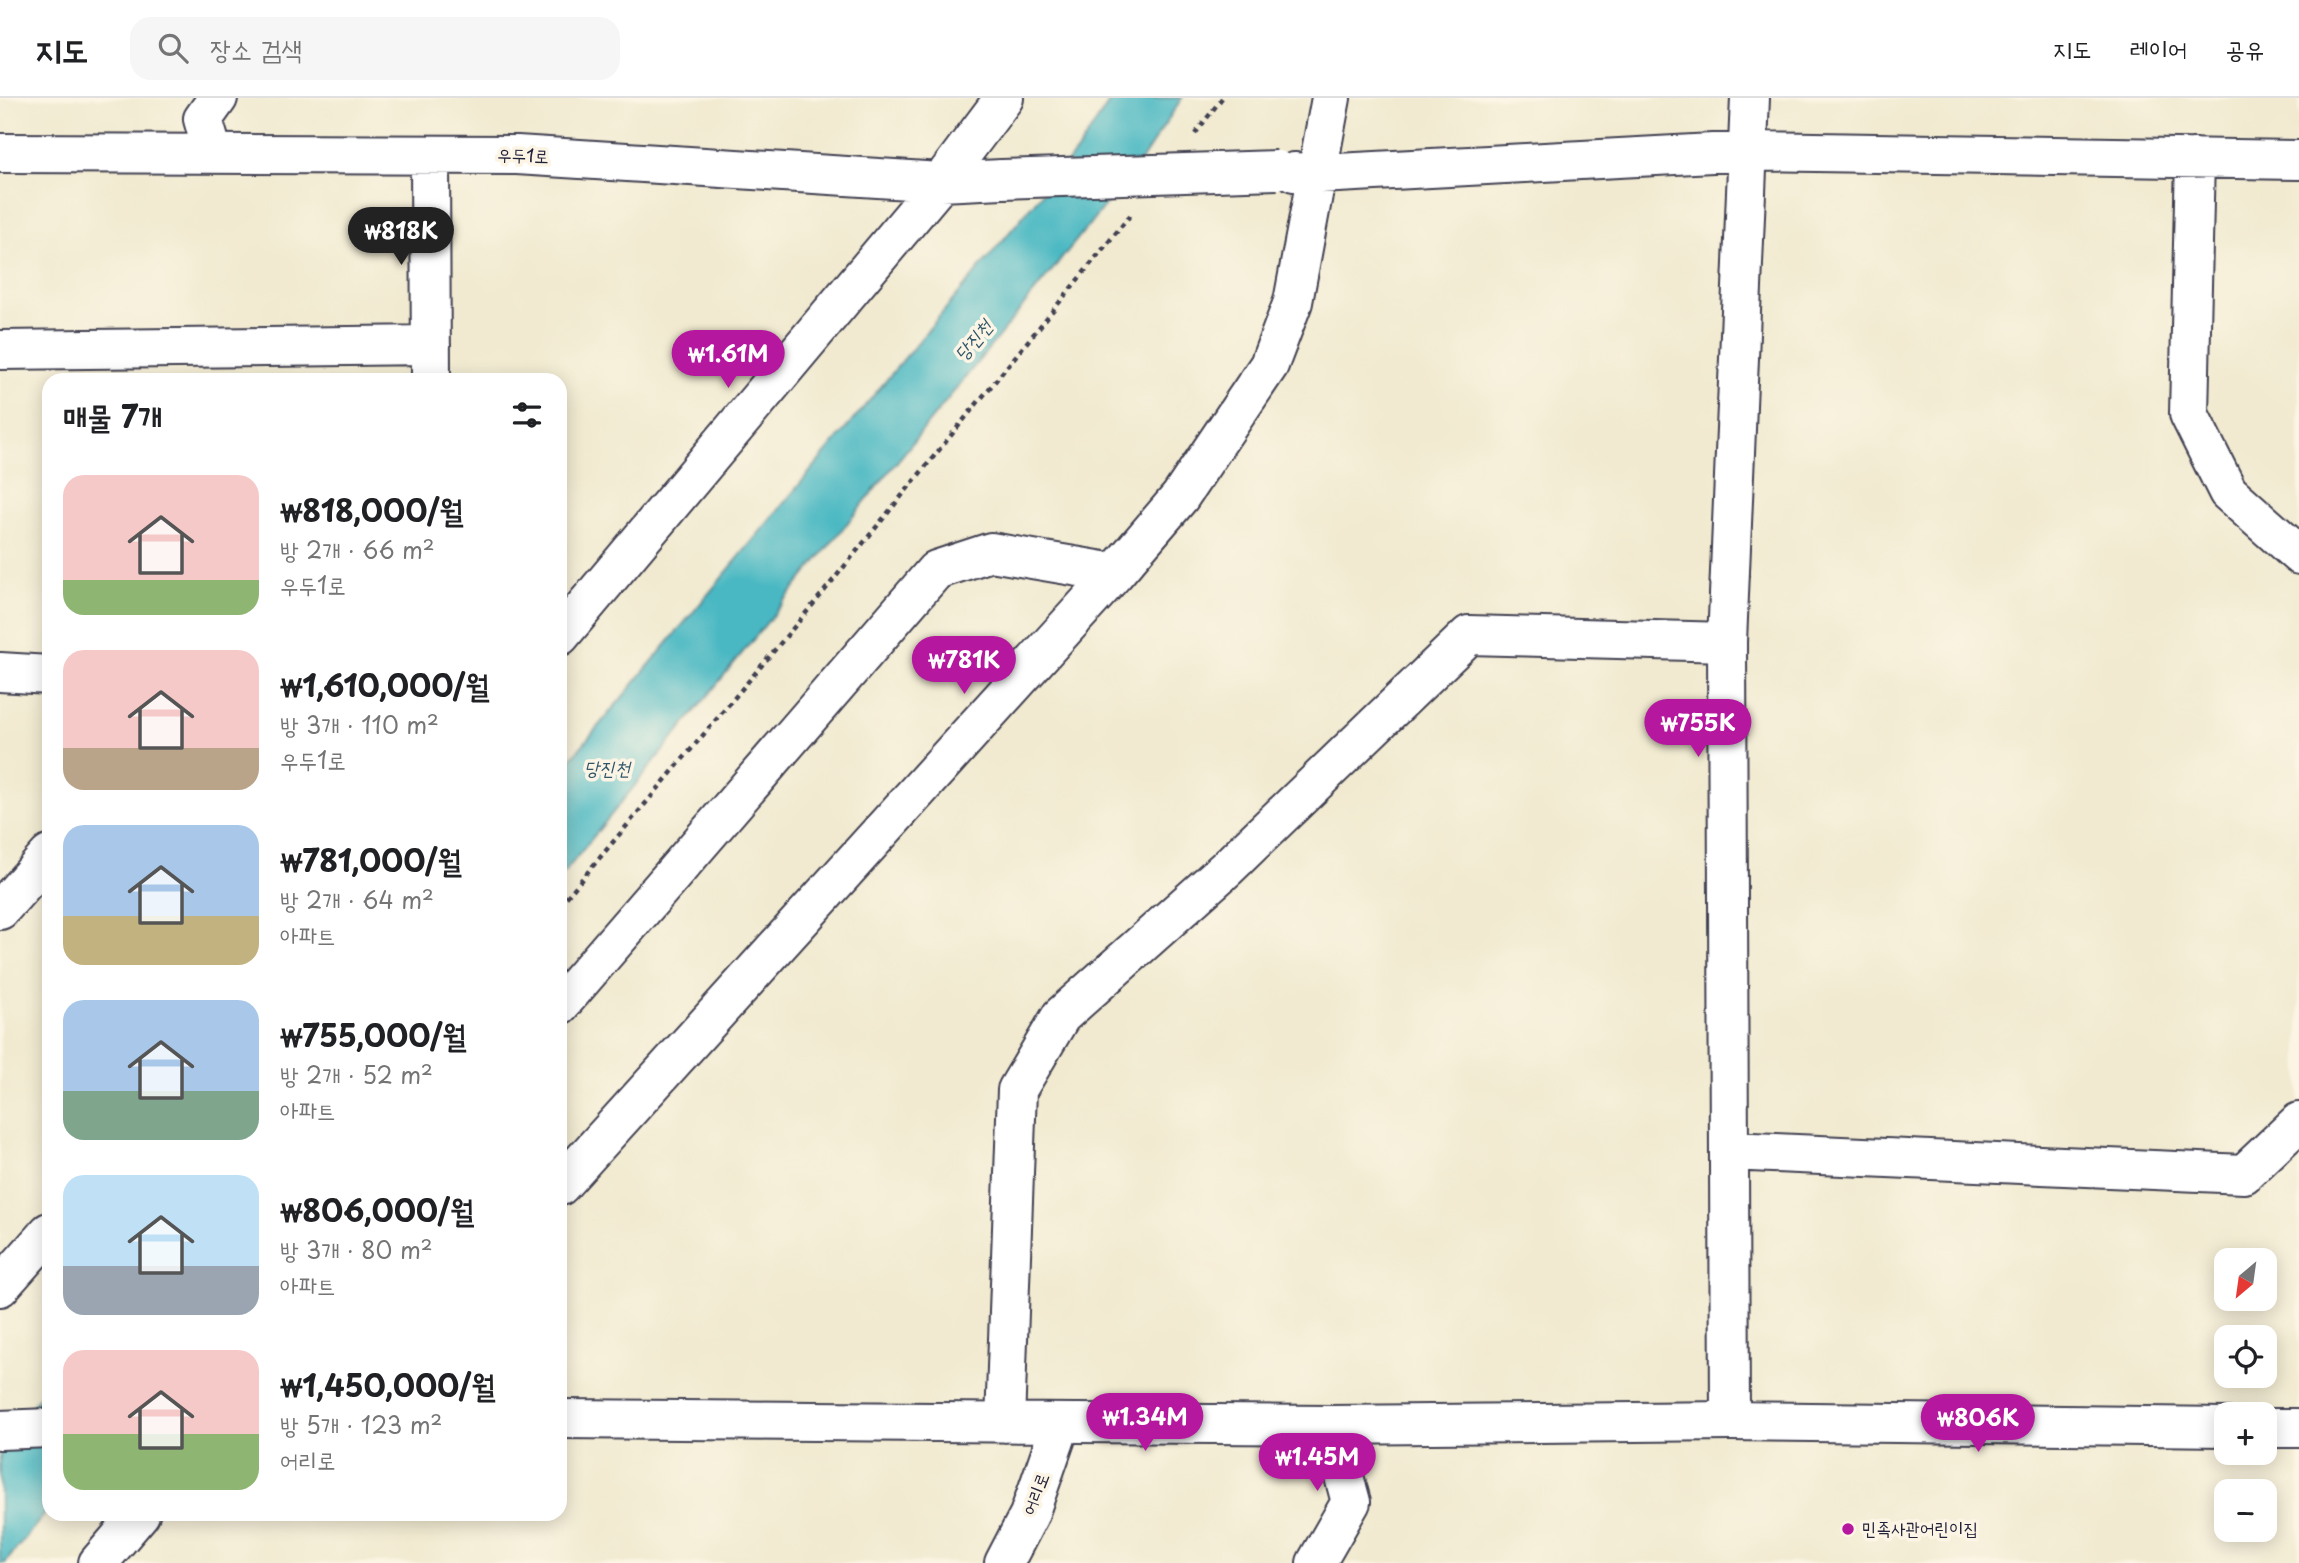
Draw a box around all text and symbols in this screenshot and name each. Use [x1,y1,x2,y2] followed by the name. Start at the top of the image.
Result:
[130,17,620,80] search box
[35,23,88,73] text: 지도
[154,29,192,67] icon: search
[210,29,302,68] text: 장소 검색
[2053,30,2091,66] text: 지도
[2129,30,2187,66] text: 레이어
[2225,30,2264,66] text: 공유
[497,140,549,169] street label: 우두1로
[352,208,450,267] pin: ₩818K
[364,212,438,247] text: ₩818K
[947,311,999,366] water label: 당진천
[671,330,785,390] pin: ₩1.61M
[688,335,768,370] text: ₩1.61M
[63,393,162,438] text: 매물 7개
[508,396,546,434] icon: filters
[280,487,464,532] text: ₩818,000/월
[119,503,203,587] icon: home
[280,532,435,567] text: 방 2개 · 66 m²
[280,567,346,602] text: 우두1로
[915,636,1013,696] pin: ₩781K
[928,641,1000,676] text: ₩781K
[280,662,489,707] text: ₩1,610,000/월
[119,678,203,762] icon: home
[1649,700,1747,759] pin: ₩755K
[1660,704,1736,739] text: ₩755K
[280,707,439,742] text: 방 3개 · 110 m²
[280,742,346,777] text: 우두1로
[584,753,632,781] water label: 당진천
[280,837,462,882] text: ₩781,000/월
[119,853,203,937] icon: home
[280,882,434,917] text: 방 2개 · 64 m²
[280,917,336,952] text: 아파트
[280,1012,467,1057] text: ₩755,000/월
[119,1028,203,1112] icon: home
[280,1057,433,1092] text: 방 2개 · 52 m²
[280,1092,336,1127] text: 아파트
[280,1187,474,1232] text: ₩806,000/월
[119,1203,203,1287] icon: home
[280,1232,433,1267] text: 방 3개 · 80 m²
[2214,1248,2277,1311] north arrow
[2214,1248,2277,1542] map controls
[280,1267,336,1302] text: 아파트
[2214,1325,2277,1388] button: locate
[280,1362,495,1407] text: ₩1,450,000/월
[119,1378,203,1462] icon: home
[1088,1394,1202,1453] pin: ₩1.34M
[1929,1394,2027,1454] pin: ₩806K
[1102,1398,1188,1433] text: ₩1.34M
[1937,1399,2019,1434] text: ₩806K
[2214,1402,2277,1465] button: +
[280,1407,442,1442] text: 방 5개 · 123 m²
[1260,1434,1374,1493] pin: ₩1.45M
[1275,1438,1359,1473] text: ₩1.45M
[280,1442,336,1477] text: 어리로
[1014,1468,1055,1519] street label: 어리로
[2214,1479,2277,1542] button: −
[1862,1514,1978,1541] place label: 민족사관어린이집
[1840,1521,1856,1537] marker: 민족사관어린이집

